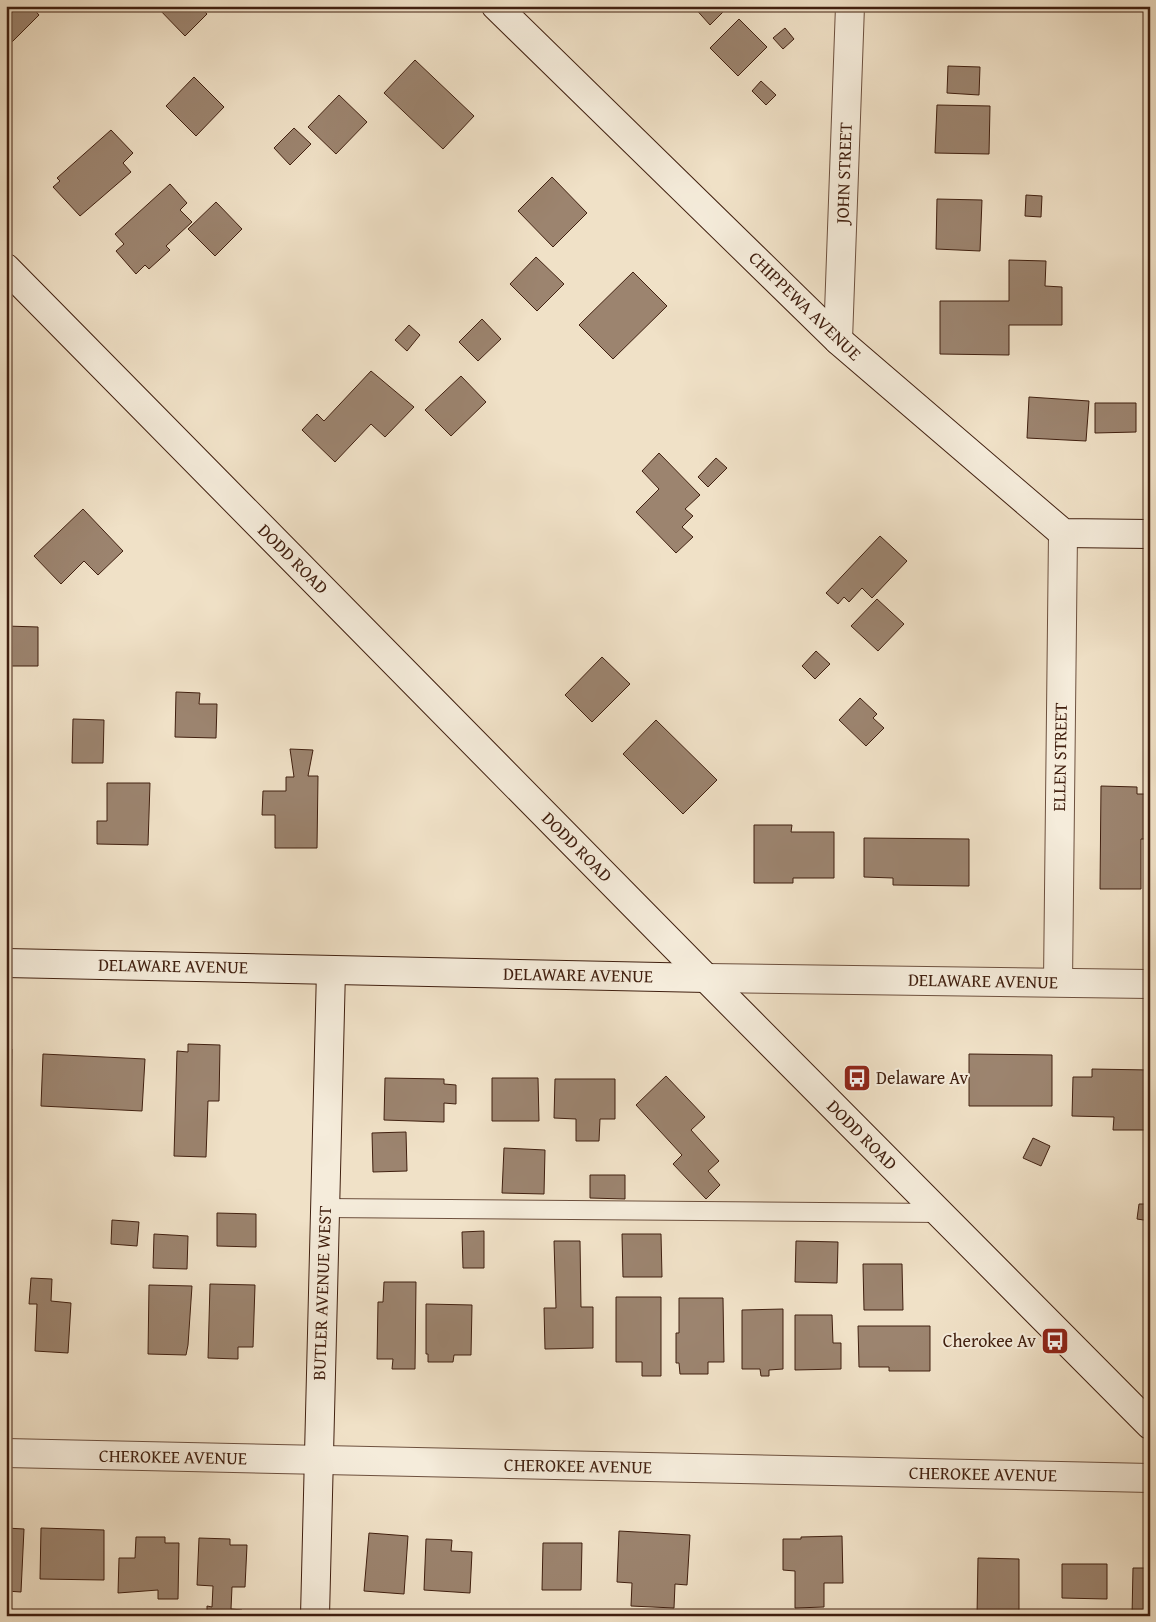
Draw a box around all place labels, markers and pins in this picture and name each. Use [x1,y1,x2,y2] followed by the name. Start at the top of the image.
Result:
[842,1063,872,1093] bus stop icon: Delaware Av
[876,1064,968,1091] place label: Delaware Av
[1040,1326,1070,1356] bus stop icon: Cherokee Av
[943,1327,1036,1354] place label: Cherokee Av

